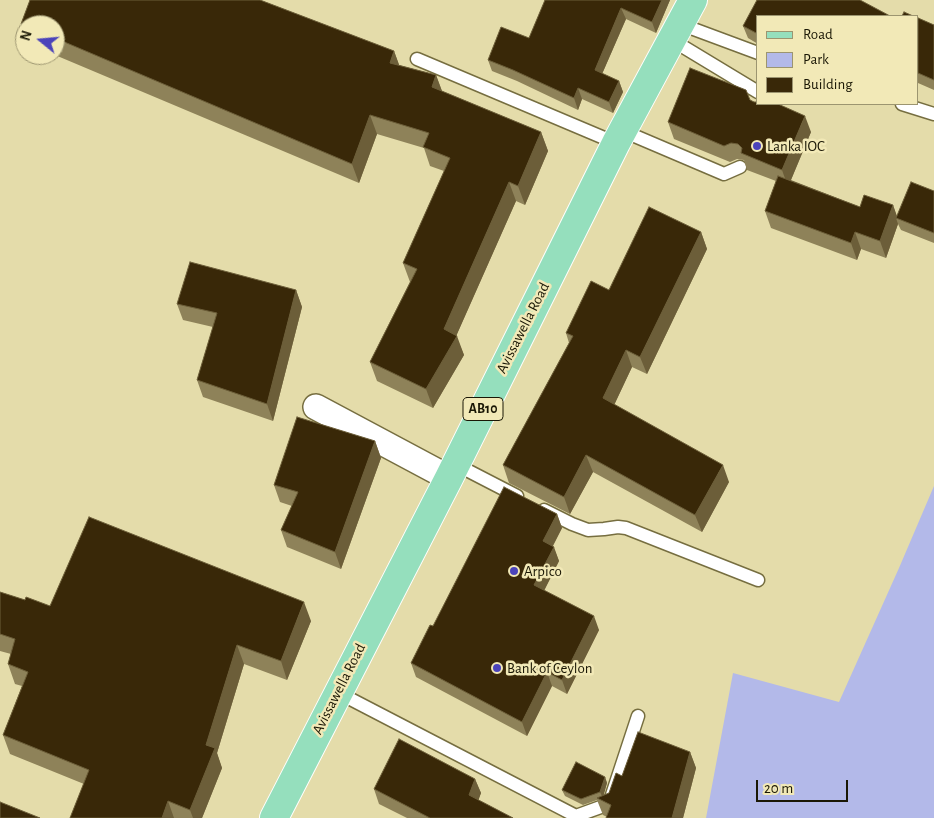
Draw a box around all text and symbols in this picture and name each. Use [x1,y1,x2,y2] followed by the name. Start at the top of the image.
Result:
[15,15,65,65] north arrow
[756,15,919,105] legend
[803,27,833,42] text: Road
[18,29,35,43] text: N
[803,52,829,67] text: Park
[803,77,853,92] text: Building
[767,137,825,155] place label: Lanka IOC
[751,140,763,152] marker: Lanka IOC
[492,280,554,376] street label: Avissawella Road
[463,398,503,420] road number: AB10
[524,562,562,580] place label: Arpico
[508,565,520,577] marker: Arpico
[308,641,370,737] street label: Avissawella Road
[507,659,592,677] place label: Bank of Ceylon
[491,662,503,674] marker: Bank of Ceylon
[759,770,852,802] scale bar
[764,781,793,796] text: 20 m

